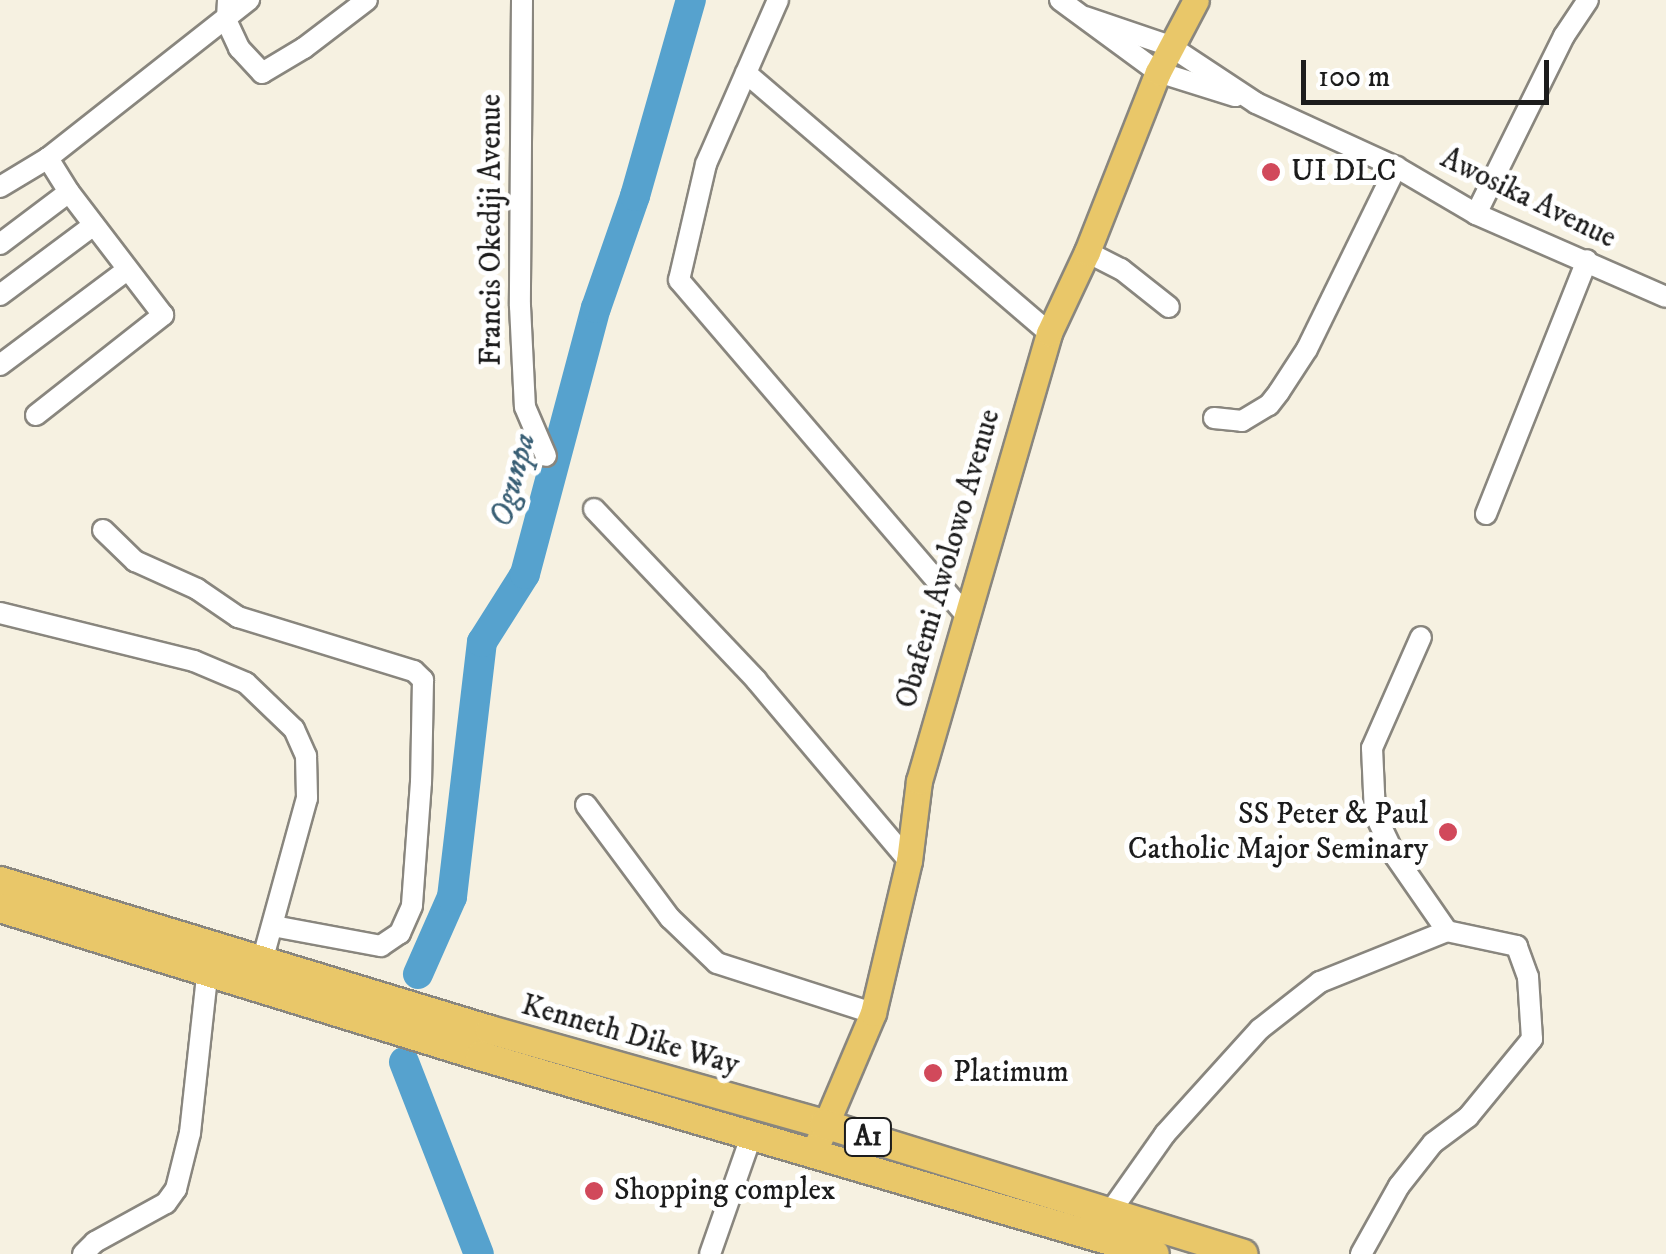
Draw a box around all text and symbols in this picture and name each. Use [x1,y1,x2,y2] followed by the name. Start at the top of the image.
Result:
[1306,40,1554,102] scale bar
[1318,59,1390,96] text: 100 m
[474,94,510,366] street label: Francis Okediji Avenue
[1434,141,1622,257] street label: Awosika Avenue
[1291,154,1397,190] place label: UI DLC
[1260,161,1282,183] marker: UI DLC
[889,405,1009,713] street label: Obafemi Awolowo Avenue
[483,429,545,531] water label: Ogunpa
[1128,797,1428,868] place label: SS Peter & Paul Catholic Major Seminary
[1437,821,1459,843] marker: SS Peter & Paul Catholic Major Seminary
[517,988,743,1084] street label: Kenneth Dike Way
[953,1055,1069,1091] place label: Platimum
[922,1062,944,1084] marker: Platimum
[843,1114,893,1160] road number: A1
[614,1173,836,1209] place label: Shopping complex
[583,1180,605,1202] marker: Shopping complex

